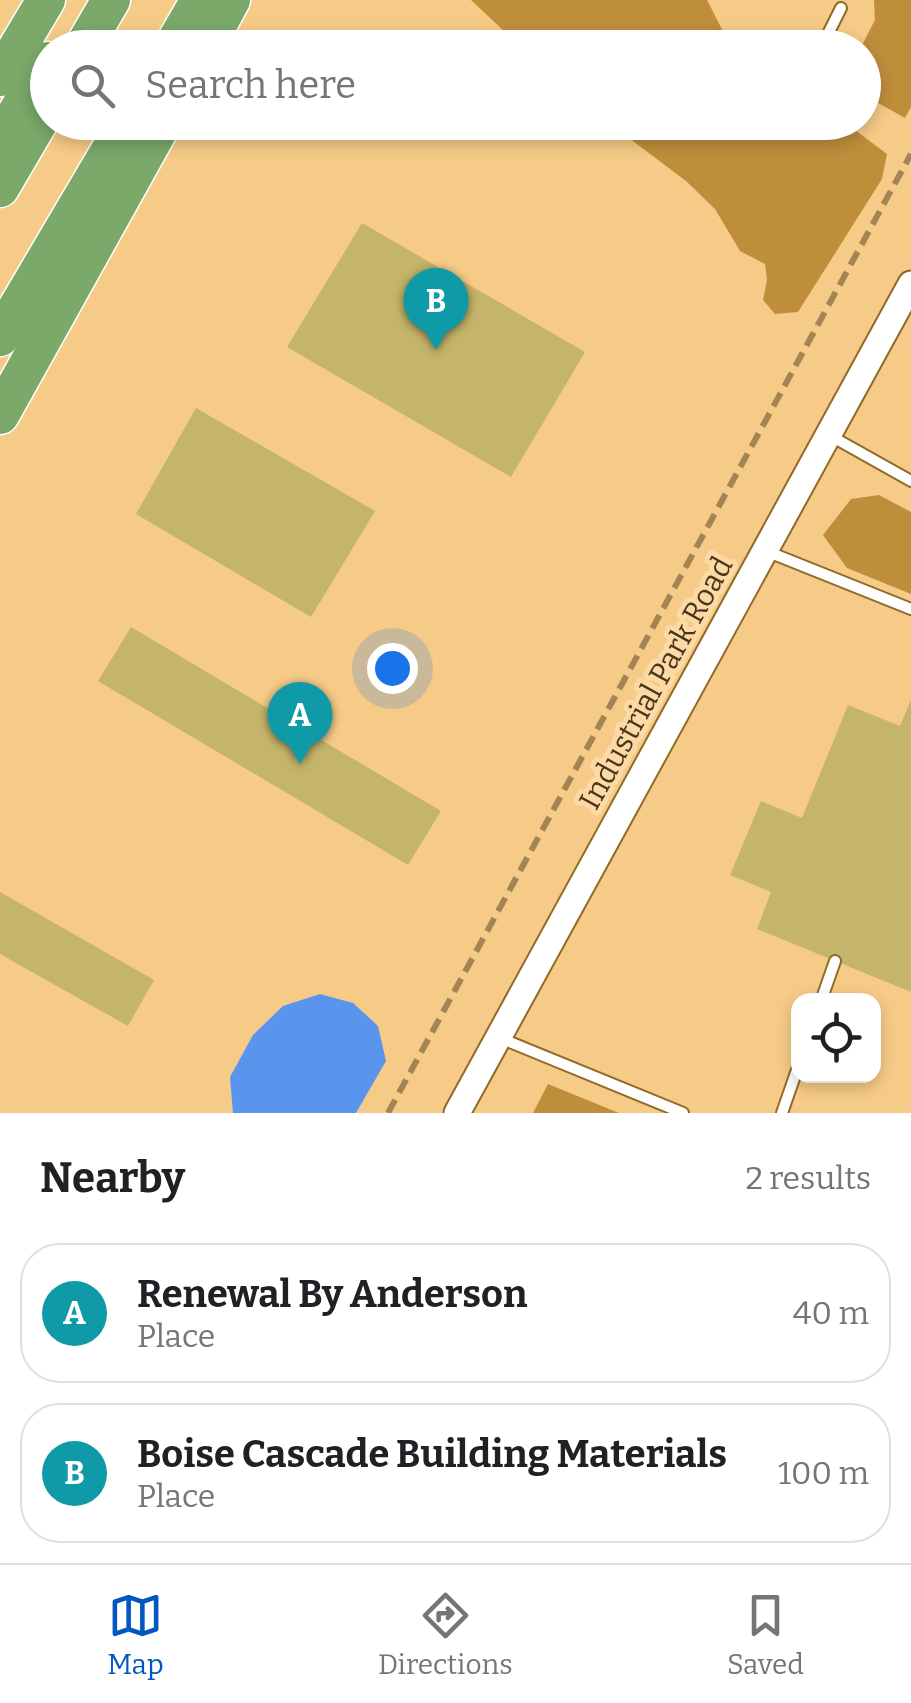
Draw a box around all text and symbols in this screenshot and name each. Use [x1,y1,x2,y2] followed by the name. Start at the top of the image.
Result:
[30,30,881,140] search box
[65,58,120,113] icon: search
[145,62,356,108] text: Search here
[404,268,468,350] pin: B
[572,550,741,816] street label: Industrial Park Road
[367,643,418,694] your location
[268,682,332,764] pin: A
[791,993,881,1083] map controls
[791,993,881,1083] button: locate
[40,1153,185,1203] text: Nearby
[745,1159,871,1197] text: 2 results
[137,1271,527,1317] text: Renewal By Anderson
[63,1294,86,1332] text: A
[793,1294,869,1332] text: 40 m
[137,1317,215,1355] text: Place
[137,1431,727,1477] text: Boise Cascade Building Materials
[64,1454,85,1492] text: B
[778,1454,869,1492] text: 100 m
[137,1477,215,1515] text: Place
[107,1588,164,1681] tab: Map
[378,1588,513,1681] tab: Directions
[727,1588,804,1681] tab: Saved

